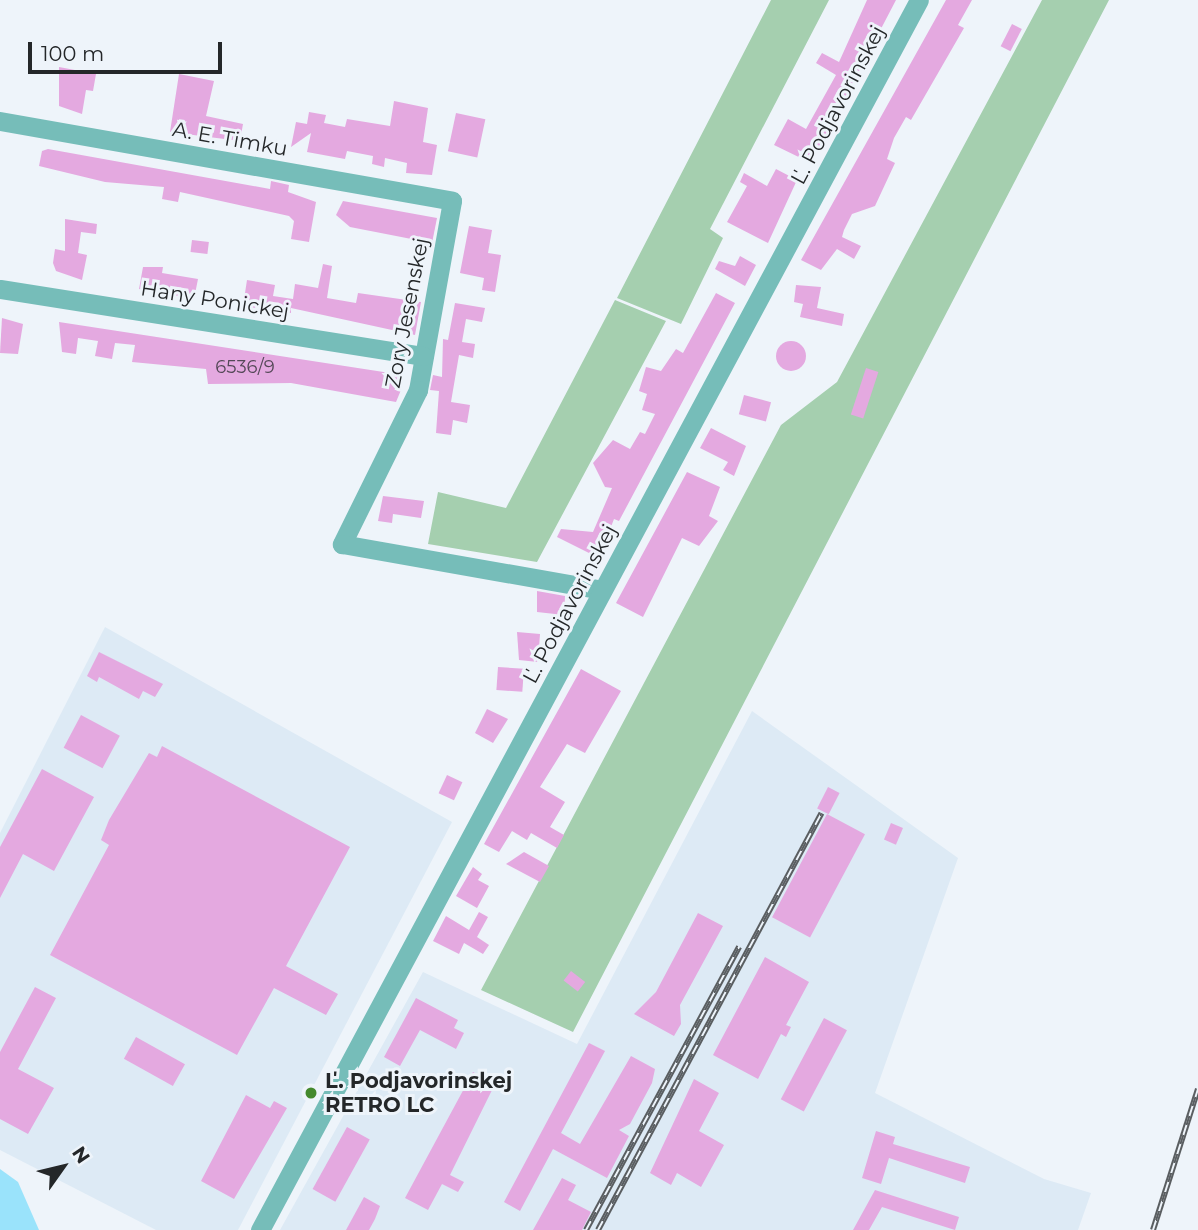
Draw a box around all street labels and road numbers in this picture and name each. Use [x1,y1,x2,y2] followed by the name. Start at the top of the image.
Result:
[786,21,890,189] street label: Ľ. Podjavorinskej
[171,116,289,162] street label: A. E. Timku
[380,236,434,390] street label: Zory Jesenskej
[139,276,291,324] street label: Hany Ponickej
[518,520,622,688] street label: Ľ. Podjavorinskej

